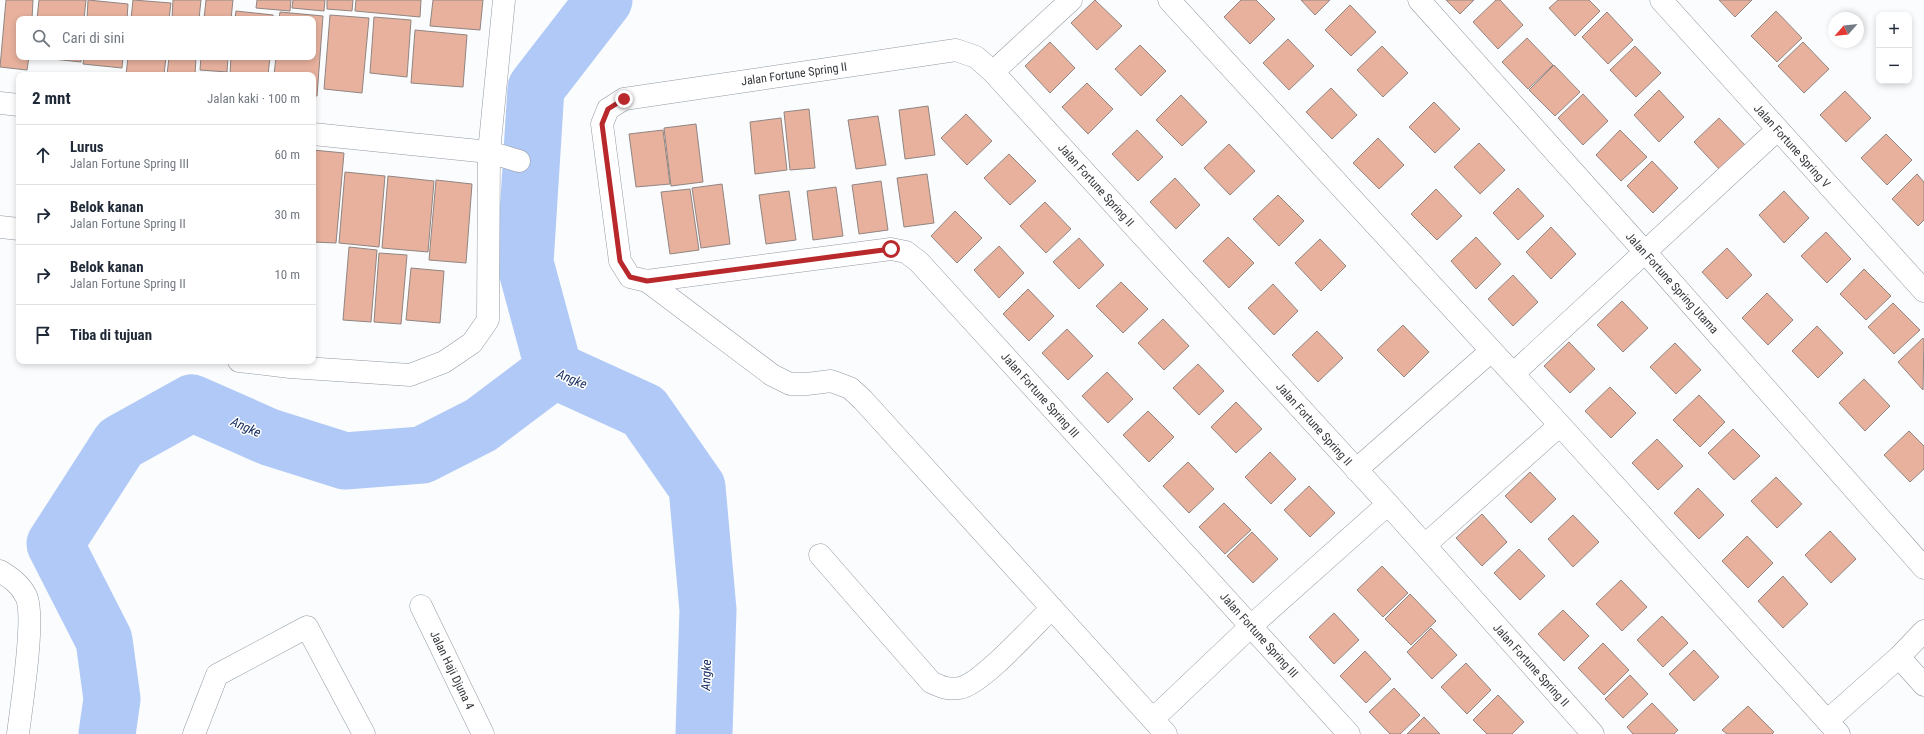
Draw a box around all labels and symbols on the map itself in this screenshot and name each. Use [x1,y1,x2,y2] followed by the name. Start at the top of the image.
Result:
[1828,12,1864,48] north arrow
[740,60,848,88] street label: Jalan Fortune Spring II
[615,90,633,108] route end
[1751,101,1833,191] street label: Jalan Fortune Spring V
[1055,141,1137,229] street label: Jalan Fortune Spring II
[1623,229,1721,337] street label: Jalan Fortune Spring Utama
[882,240,900,258] route start
[998,350,1082,440] street label: Jalan Fortune Spring III
[554,366,589,392] water label: Angke
[1273,380,1355,468] street label: Jalan Fortune Spring II
[228,413,263,440] water label: Angke
[1217,590,1301,680] street label: Jalan Fortune Spring III
[1490,621,1572,709] street label: Jalan Fortune Spring II
[427,628,477,712] street label: Jalan Haji Djuna 4
[698,659,714,692] water label: Angke

